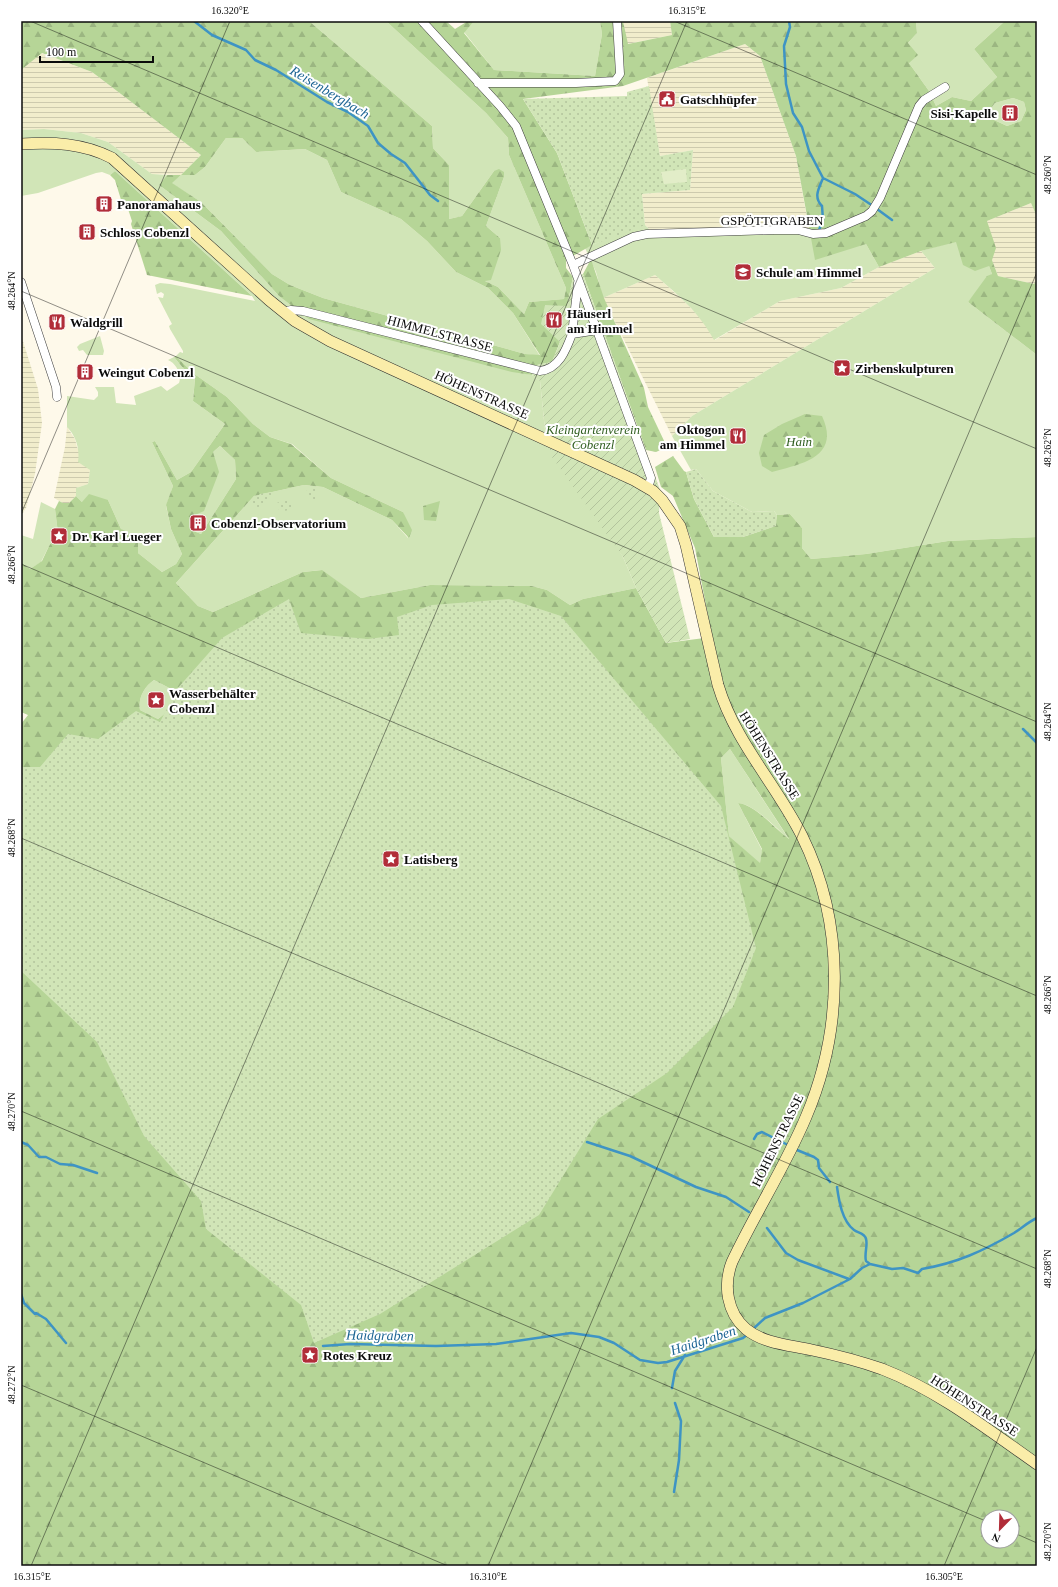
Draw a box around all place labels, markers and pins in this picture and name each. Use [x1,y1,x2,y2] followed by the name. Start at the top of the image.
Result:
[657,89,677,109] public building icon: Gatschhüpfer
[680,92,757,107] place label: Gatschhüpfer
[1000,103,1020,123] building icon: Sisi-Kapelle
[931,106,997,121] place label: Sisi-Kapelle
[94,194,114,214] building icon: Panoramahaus
[117,197,201,212] place label: Panoramahaus
[77,222,97,242] building icon: Schloss Cobenzl
[100,225,190,240] place label: Schloss Cobenzl
[733,262,753,282] school or university icon: Schule am Himmel
[756,265,862,280] place label: Schule am Himmel
[567,306,633,336] place label: Häuserl am Himmel
[544,310,564,330] restaurant icon: Häuserl am Himmel
[47,312,67,332] restaurant icon: Waldgrill
[70,315,123,330] place label: Waldgrill
[832,358,852,378] place icon: Zirbenskulpturen
[855,361,955,376] place label: Zirbenskulpturen
[75,362,95,382] building icon: Weingut Cobenzl
[98,365,194,380] place label: Weingut Cobenzl
[660,422,726,452] place label: Oktogon am Himmel
[728,426,748,446] restaurant icon: Oktogon am Himmel
[188,513,208,533] building icon: Cobenzl-Observatorium
[211,516,346,531] place label: Cobenzl-Observatorium
[49,526,69,546] place icon: Dr. Karl Lueger
[72,529,162,544] place label: Dr. Karl Lueger
[169,686,256,716] place label: Wasserbehälter Cobenzl
[146,690,166,710] place icon: Wasserbehälter Cobenzl
[381,849,401,869] place icon: Latisberg
[404,852,458,867] place label: Latisberg
[300,1345,320,1365] place icon: Rotes Kreuz
[323,1348,392,1363] place label: Rotes Kreuz

